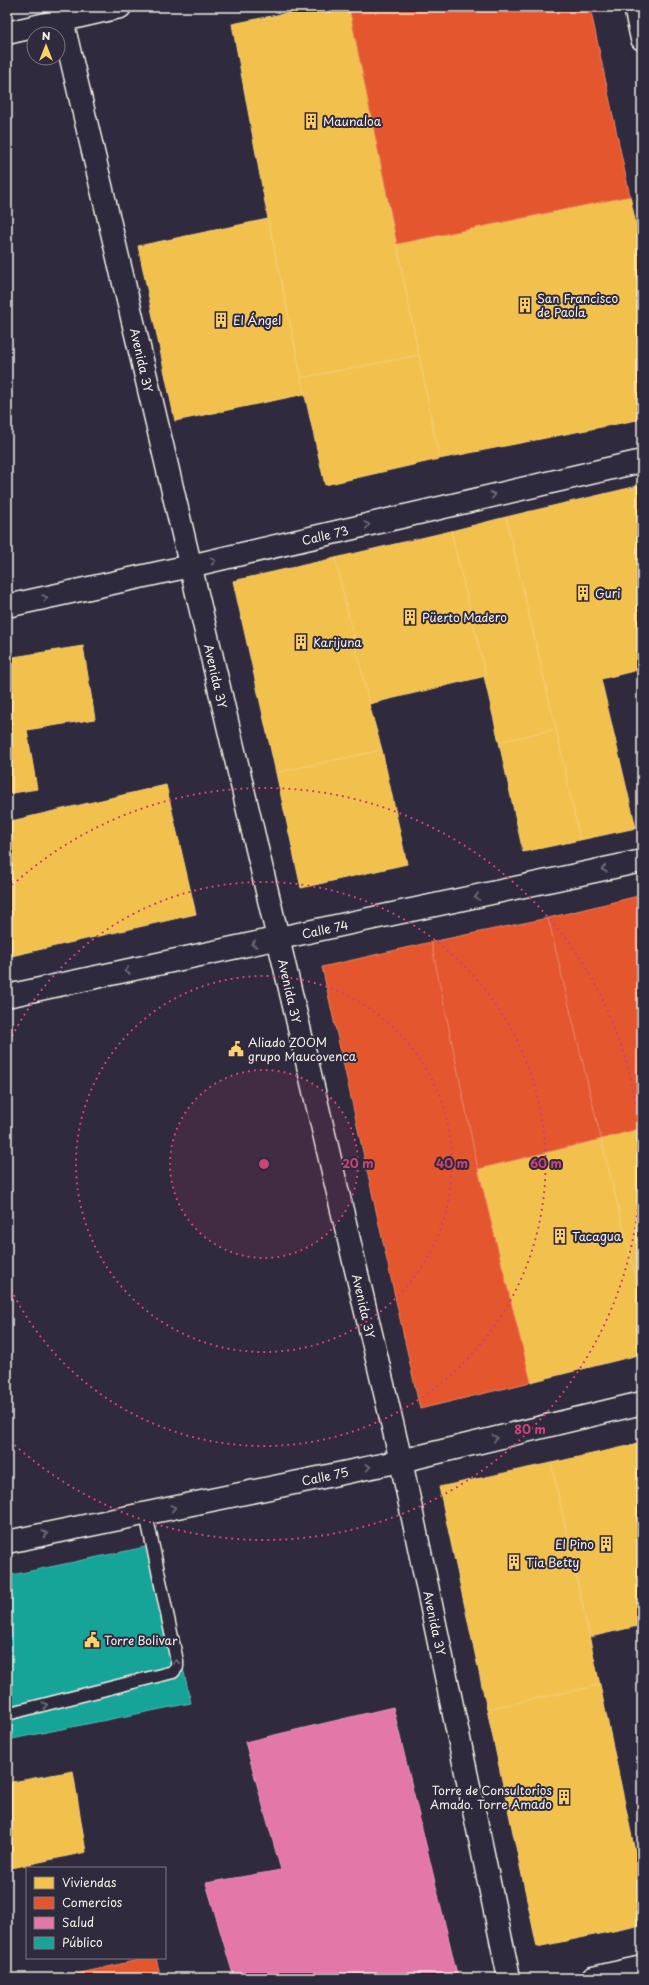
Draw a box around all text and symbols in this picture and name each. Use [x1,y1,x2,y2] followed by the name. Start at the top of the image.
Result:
[26,26,66,66] north arrow
[42,27,51,44] text: N
[302,112,320,130] building icon: Maunaloa
[323,112,382,130] place label: Maunaloa
[537,289,619,321] place label: San Francisco de Paola
[516,296,534,314] building icon: San Francisco de Paola
[212,311,230,329] building icon: El Ángel
[233,311,281,329] place label: El Ángel
[126,326,158,394] street label: Avenida 3Y
[490,492,497,500] one-way arrow
[300,521,350,549] street label: Calle 73
[364,521,370,529] one-way arrow
[210,557,216,565] one-way arrow
[574,584,592,602] building icon: Guri
[595,584,621,602] place label: Guri
[42,595,48,603] one-way arrow
[401,608,419,626] building icon: Püerto Madero
[422,608,507,626] place label: Püerto Madero
[292,633,310,651] building icon: Karijuna
[313,633,362,651] place label: Karijuna
[200,642,232,710] street label: Avenida 3Y
[601,865,607,873] one-way arrow
[474,892,480,900] one-way arrow
[300,915,350,943] street label: Calle 74
[251,940,257,948] one-way arrow
[274,957,306,1025] street label: Avenida 3Y
[123,967,130,975] one-way arrow
[248,1033,357,1065] place label: Aliado ZOOM grupo Maucovenca
[227,1040,245,1058] public building icon: Aliado ZOOM grupo Maucovenca
[342,1154,374,1172] text: 20 m
[436,1154,468,1172] text: 40 m
[530,1154,562,1172] text: 60 m
[257,1157,271,1171] centre of rings
[551,1227,569,1245] building icon: Tacagua
[572,1227,622,1245] place label: Tacagua
[348,1272,380,1340] street label: Avenida 3Y
[514,1420,546,1438] text: 80 m
[491,1434,498,1443] one-way arrow
[300,1462,350,1490] street label: Calle 75
[365,1464,371,1472] one-way arrow
[169,1504,176,1513] one-way arrow
[42,1531,48,1539] one-way arrow
[555,1535,594,1553] place label: El Pino
[597,1535,615,1553] building icon: El Pino
[505,1553,523,1571] building icon: Tia Betty
[526,1553,580,1571] place label: Tia Betty
[419,1589,451,1657] street label: Avenida 3Y
[83,1631,101,1649] public building icon: Torre Bolivar
[104,1631,178,1649] place label: Torre Bolivar
[171,1658,180,1665] one-way arrow
[42,1701,48,1709] one-way arrow
[430,1781,553,1813] place label: Torre de Consultorios Amado. Torre Amado
[555,1788,573,1806] building icon: Torre de Consultorios Amado. Torre Amado
[26,1867,166,1959] legend
[62,1873,117,1891] text: Viviendas
[62,1893,123,1911] text: Comercios
[62,1913,94,1931] text: Salud
[62,1933,103,1951] text: Público

